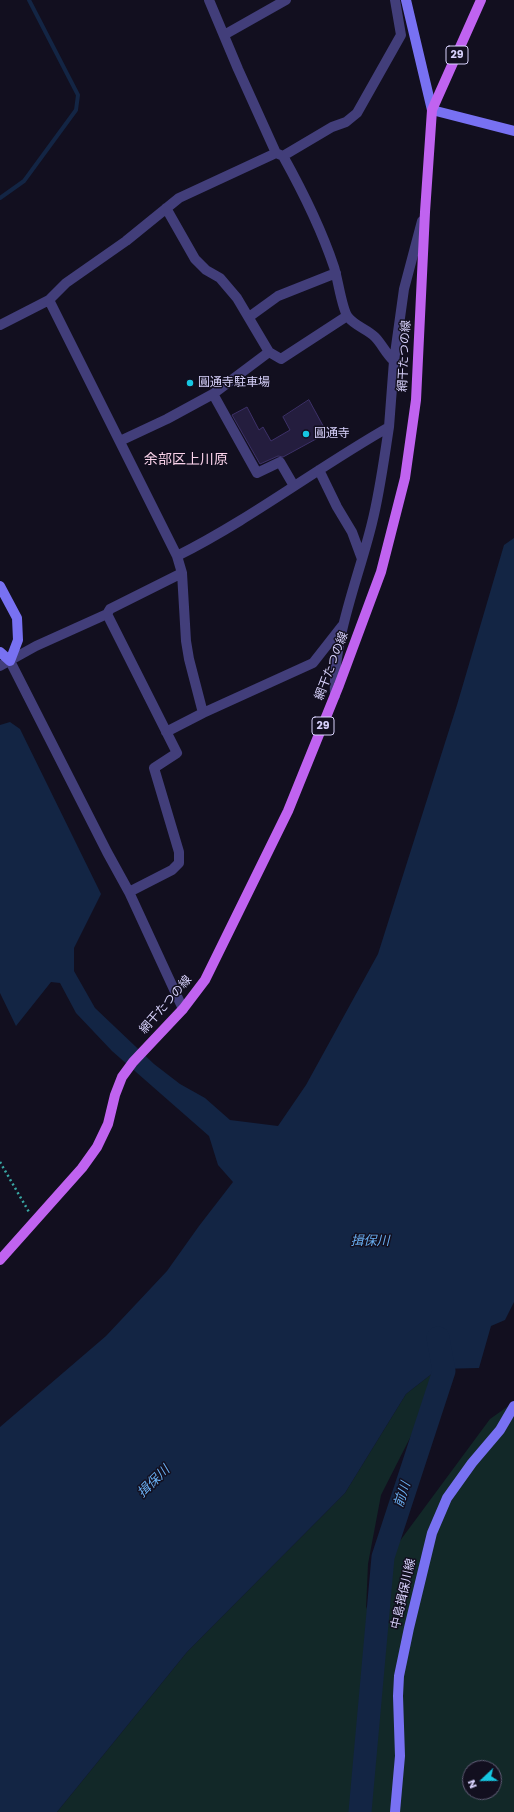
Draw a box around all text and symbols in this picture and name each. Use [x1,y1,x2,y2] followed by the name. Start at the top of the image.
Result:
[446,46,468,64] road number: 29
[396,320,414,392] street label: 網干たつの線
[198,376,270,390] place label: 圓通寺駐車場
[185,378,195,388] marker: 圓通寺駐車場
[314,427,350,441] place label: 圓通寺
[301,429,311,439] marker: 圓通寺
[144,452,228,468] district label: 余部区上川原
[312,630,352,702] street label: 網干たつの線
[312,717,334,735] road number: 29
[137,973,195,1037] street label: 網干たつの線
[351,1234,389,1250] water label: 揖保川
[135,1463,173,1501] water label: 揖保川
[392,1480,414,1510] water label: 前川
[389,1557,419,1631] street label: 中島揖保川線
[462,1760,502,1800] north arrow
[463,1777,481,1791] text: N

